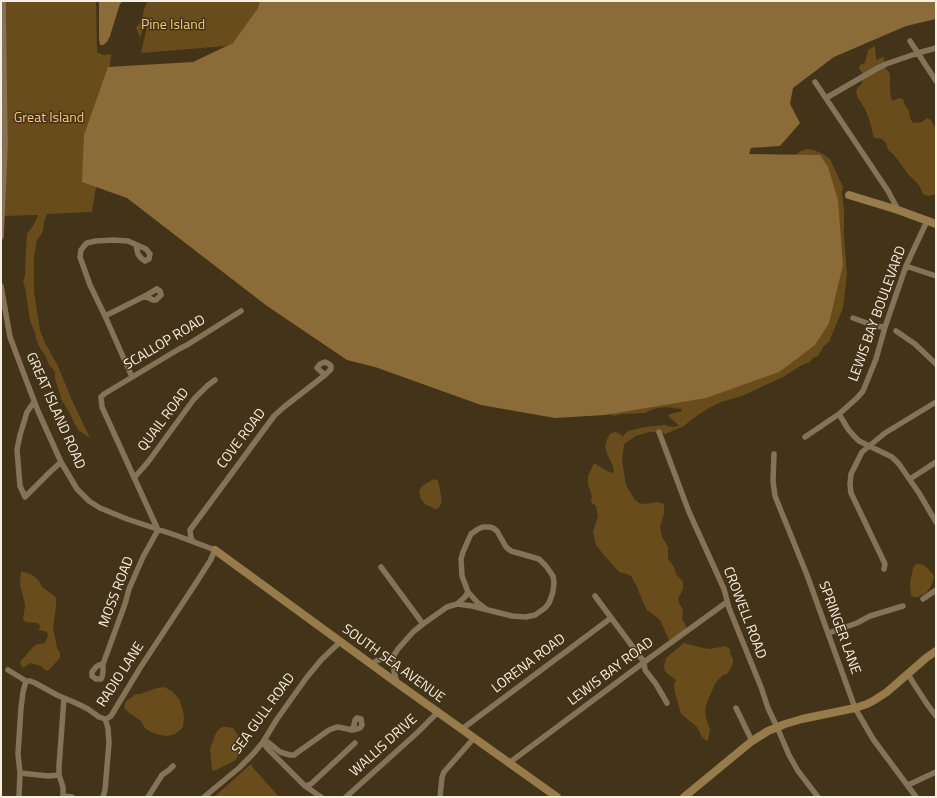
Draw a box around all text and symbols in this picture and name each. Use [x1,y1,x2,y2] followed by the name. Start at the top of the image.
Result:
[141,18,205,34] park label: Pine Island
[14,111,84,127] park label: Great Island
[846,244,910,384] street label: LEWIS BAY BOULEVARD
[121,312,209,374] street label: SCALLOP ROAD
[22,350,88,472] street label: GREAT ISLAND ROAD
[135,385,193,455] street label: QUAIL ROAD
[214,406,270,472] street label: COVE ROAD
[96,554,138,630] street label: MOSS ROAD
[719,565,769,661] street label: CROWELL ROAD
[814,579,864,677] street label: SPRINGER LANE
[338,621,448,707] street label: SOUTH SEA AVENUE
[489,631,569,697] street label: LORENA ROAD
[565,634,657,710] street label: LEWIS BAY ROAD
[94,639,148,711] street label: RADIO LANE
[229,670,299,758] street label: SEA GULL ROAD
[347,711,421,781] street label: WALLIS DRIVE

